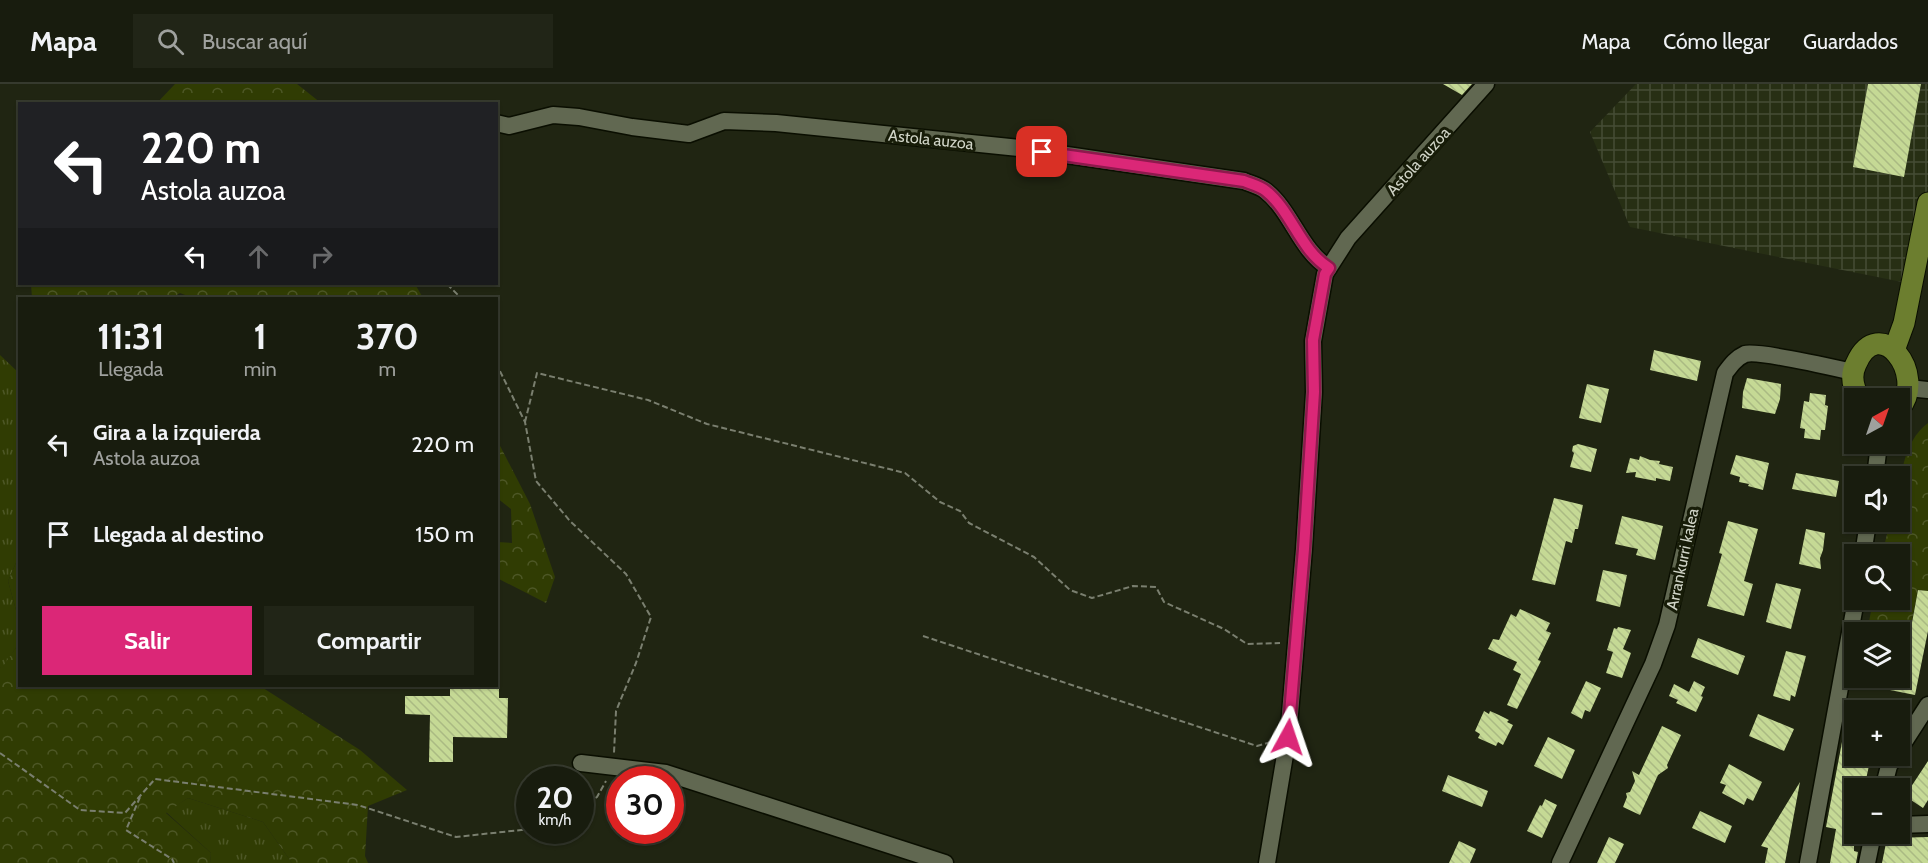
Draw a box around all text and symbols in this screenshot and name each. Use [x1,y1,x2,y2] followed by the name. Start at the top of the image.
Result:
[133,14,553,68] search box
[30,24,97,58] text: Mapa
[154,25,187,58] icon: search
[202,28,307,55] text: Buscar aquí
[1582,29,1630,54] text: Mapa
[1663,29,1770,54] text: Cómo llegar
[1803,29,1898,54] text: Guardados
[141,122,261,174] text: 220 m
[1383,123,1454,199] street label: Astola auzoa
[42,126,120,204] icon: left
[887,126,975,153] street label: Astola auzoa
[1016,126,1067,177] pin
[1025,135,1058,168] icon: arrive
[141,174,285,207] text: Astola auzoa
[179,240,212,273] icon: left
[242,240,275,273] icon: ahead
[305,240,338,273] icon: right
[97,314,164,358] text: 11:31
[254,314,267,358] text: 1
[356,314,419,358] text: 370
[98,357,163,381] text: Llegada
[244,357,277,381] text: min
[379,357,396,381] text: m
[1844,388,1910,454] north arrow
[1844,388,1910,844] map controls
[93,419,261,446] text: Gira a la izquierda
[42,428,75,461] icon: left
[411,431,474,458] text: 220 m
[93,446,200,470] text: Astola auzoa
[1844,466,1910,532] button: sound
[1662,506,1703,612] street label: Arrankurri kalea
[42,518,75,551] icon: arrive
[93,521,264,548] text: Llegada al destino
[415,521,474,548] text: 150 m
[1844,544,1910,610] button: search
[42,606,252,675] button: Salir
[264,606,474,675] button: Compartir
[1844,622,1910,688] button: layers
[1844,700,1910,766] button: +
[1256,705,1320,769] position arrow
[606,766,684,844] speed limit sign: 30
[1844,778,1910,844] button: −
[536,779,574,816] text: 20
[539,811,571,829] text: km/h

